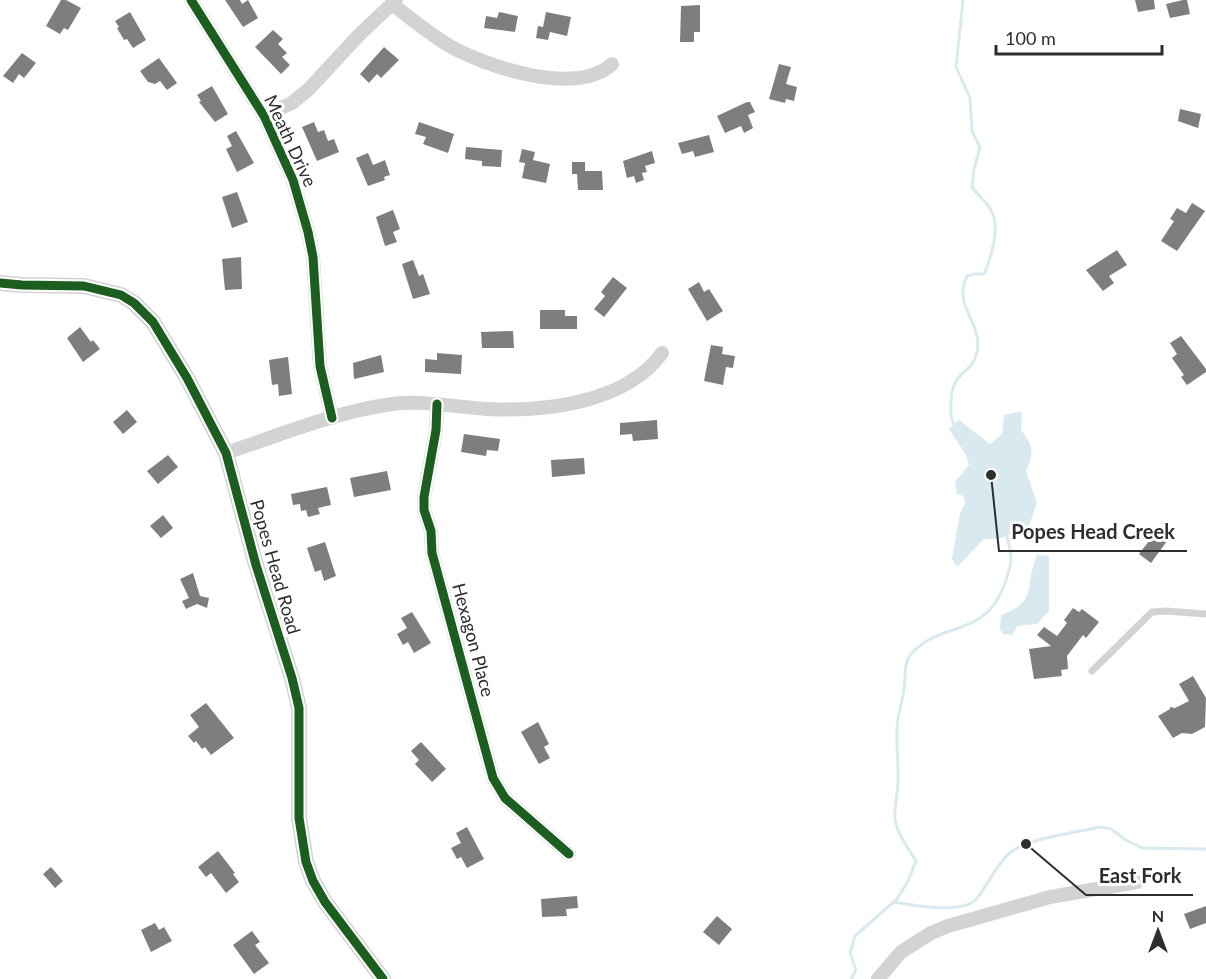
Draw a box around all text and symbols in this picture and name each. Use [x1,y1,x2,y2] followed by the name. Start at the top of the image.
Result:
[996,18,1162,56] scale bar
[1005,27,1056,49] text: 100 m
[260,91,322,190] street label: Meath Drive
[246,497,306,637] street label: Popes Head Road
[999,513,1187,551] callout: Popes Head Creek
[1011,519,1175,543] text: Popes Head Creek
[448,581,500,699] street label: Hexagon Place
[1086,857,1193,895] callout: East Fork
[1099,863,1182,887] text: East Fork
[1128,901,1188,961] north arrow
[1152,906,1164,925] text: N

